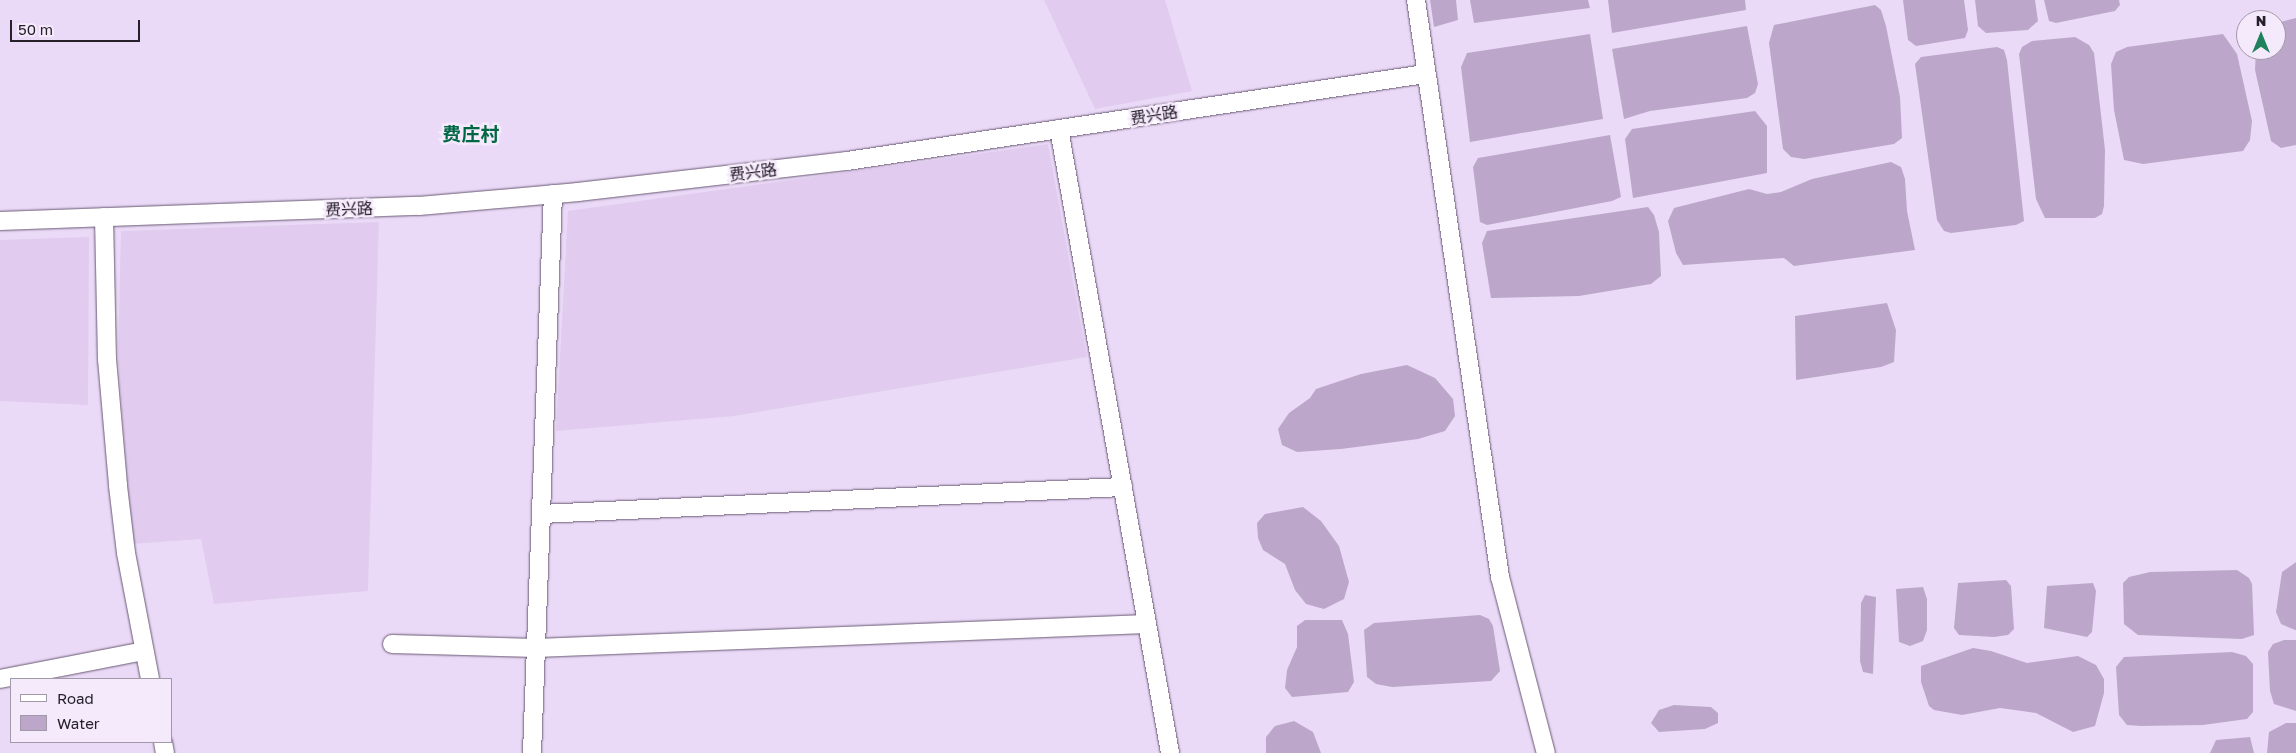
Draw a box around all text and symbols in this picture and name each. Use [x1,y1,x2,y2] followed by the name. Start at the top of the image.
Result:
[12,10,142,42] scale bar
[2236,10,2286,60] north arrow
[2256,12,2266,29] text: N
[18,20,53,38] text: 50 m
[1129,102,1179,128] street label: 费兴路
[443,123,499,145] district label: 费庄村
[728,160,778,184] street label: 费兴路
[325,199,373,219] street label: 费兴路
[10,678,172,743] legend
[57,689,94,707] text: Road
[57,714,100,732] text: Water

